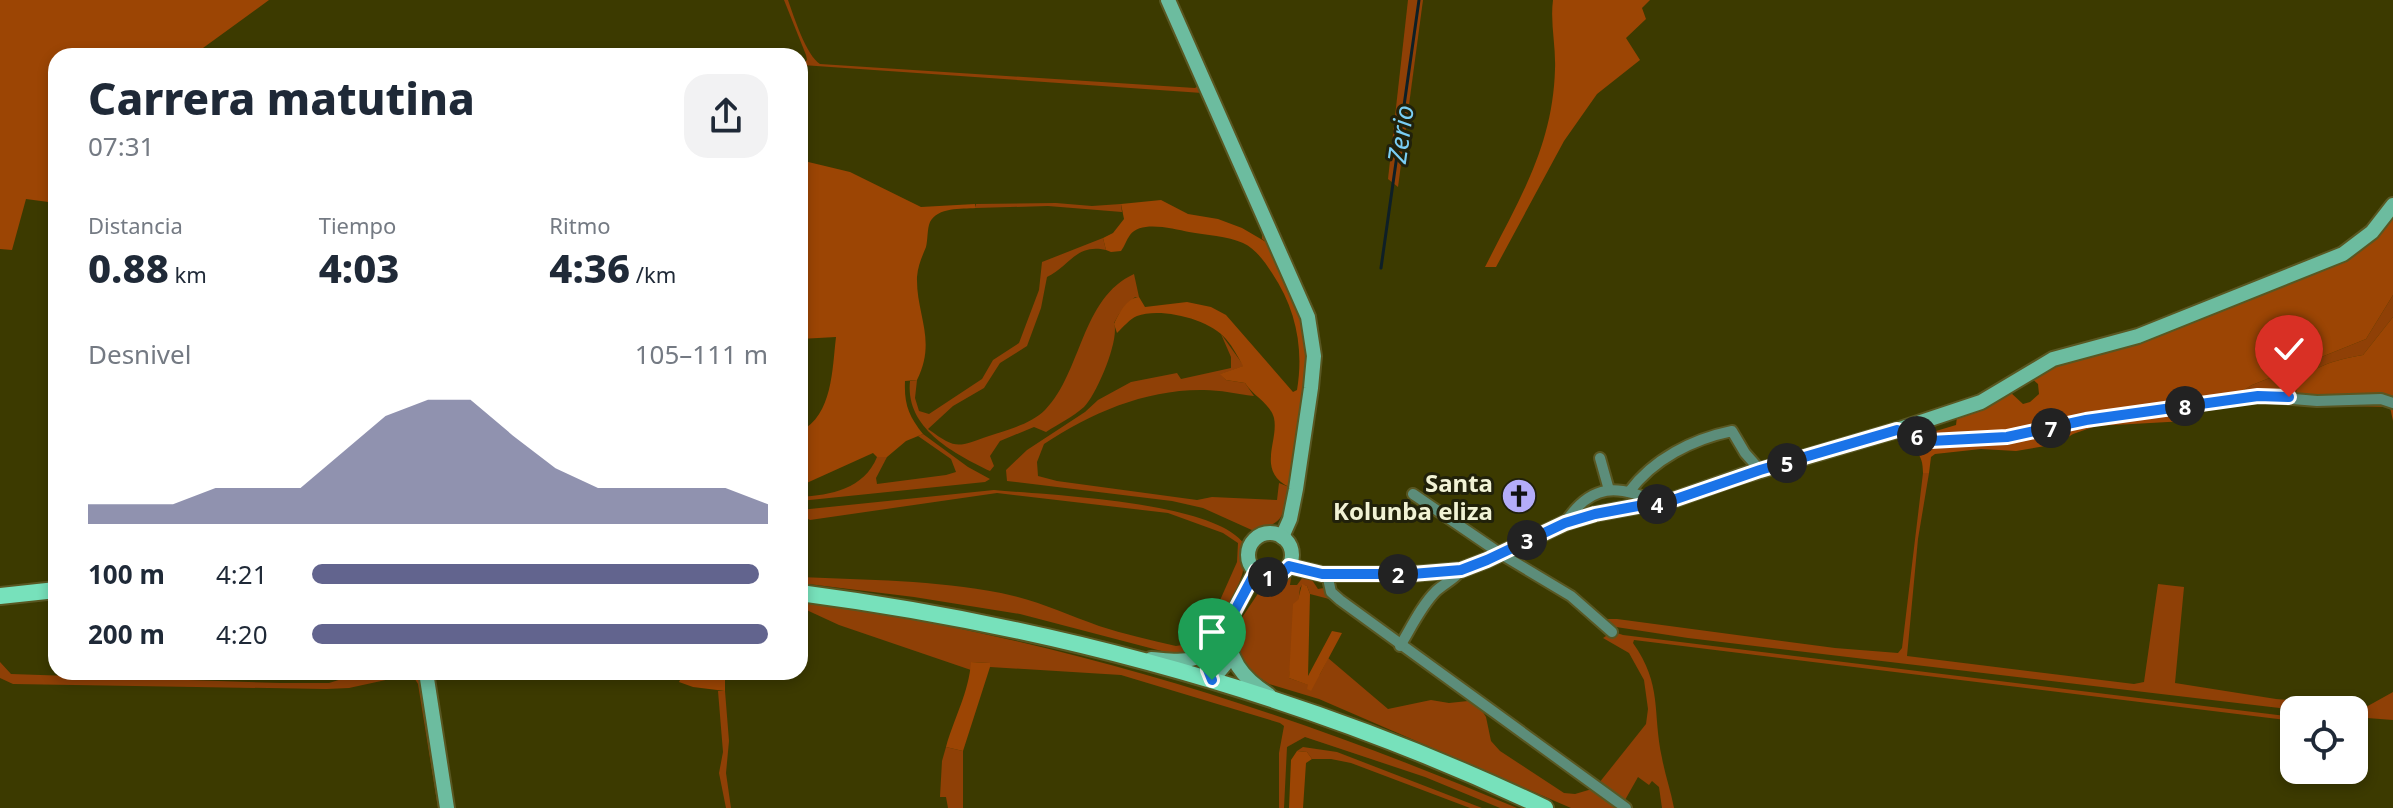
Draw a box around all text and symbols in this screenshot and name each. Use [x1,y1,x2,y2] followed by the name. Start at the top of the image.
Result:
[88,68,475,128] text: Carrera matutina
[684,74,768,158] button: share
[1378,103,1422,166] water label: Zerio
[88,128,154,164] text: 07:31
[88,210,183,240] text: Distancia
[319,210,396,240] text: Tiempo
[549,210,611,240] text: Ritmo
[88,240,169,295] text: 0.88
[319,240,399,295] text: 4:03
[549,240,630,295] text: 4:36
[169,259,207,289] text: km
[630,259,676,289] text: /km
[2255,315,2323,397] pin
[2267,327,2311,371] icon: check
[88,336,191,372] text: Desnivel
[635,336,768,372] text: 105–111 m
[2165,386,2205,426] pin: 8
[2179,391,2191,421] text: 8
[2031,408,2071,448] pin: 7
[2045,413,2057,443] text: 7
[1897,416,1937,456] pin: 6
[1911,421,1923,451] text: 6
[1767,443,1807,483] pin: 5
[1781,448,1793,478] text: 5
[1333,466,1493,527] place label: Santa Kolunba eliza
[1500,477,1538,515] church icon: Santa Kolunba eliza
[1637,484,1677,524] pin: 4
[1651,489,1663,519] text: 4
[1507,520,1547,560] pin: 3
[1521,525,1533,555] text: 3
[1378,554,1418,594] pin: 2
[88,556,165,592] text: 100 m
[216,556,268,592] text: 4:21
[1248,557,1288,597] pin: 1
[1392,559,1404,589] text: 2
[1262,562,1274,592] text: 1
[1178,598,1246,680] pin
[1190,610,1234,654] icon: arrive
[88,616,165,652] text: 200 m
[216,616,268,652] text: 4:20
[2280,696,2368,784] map controls
[2280,696,2368,784] button: locate

